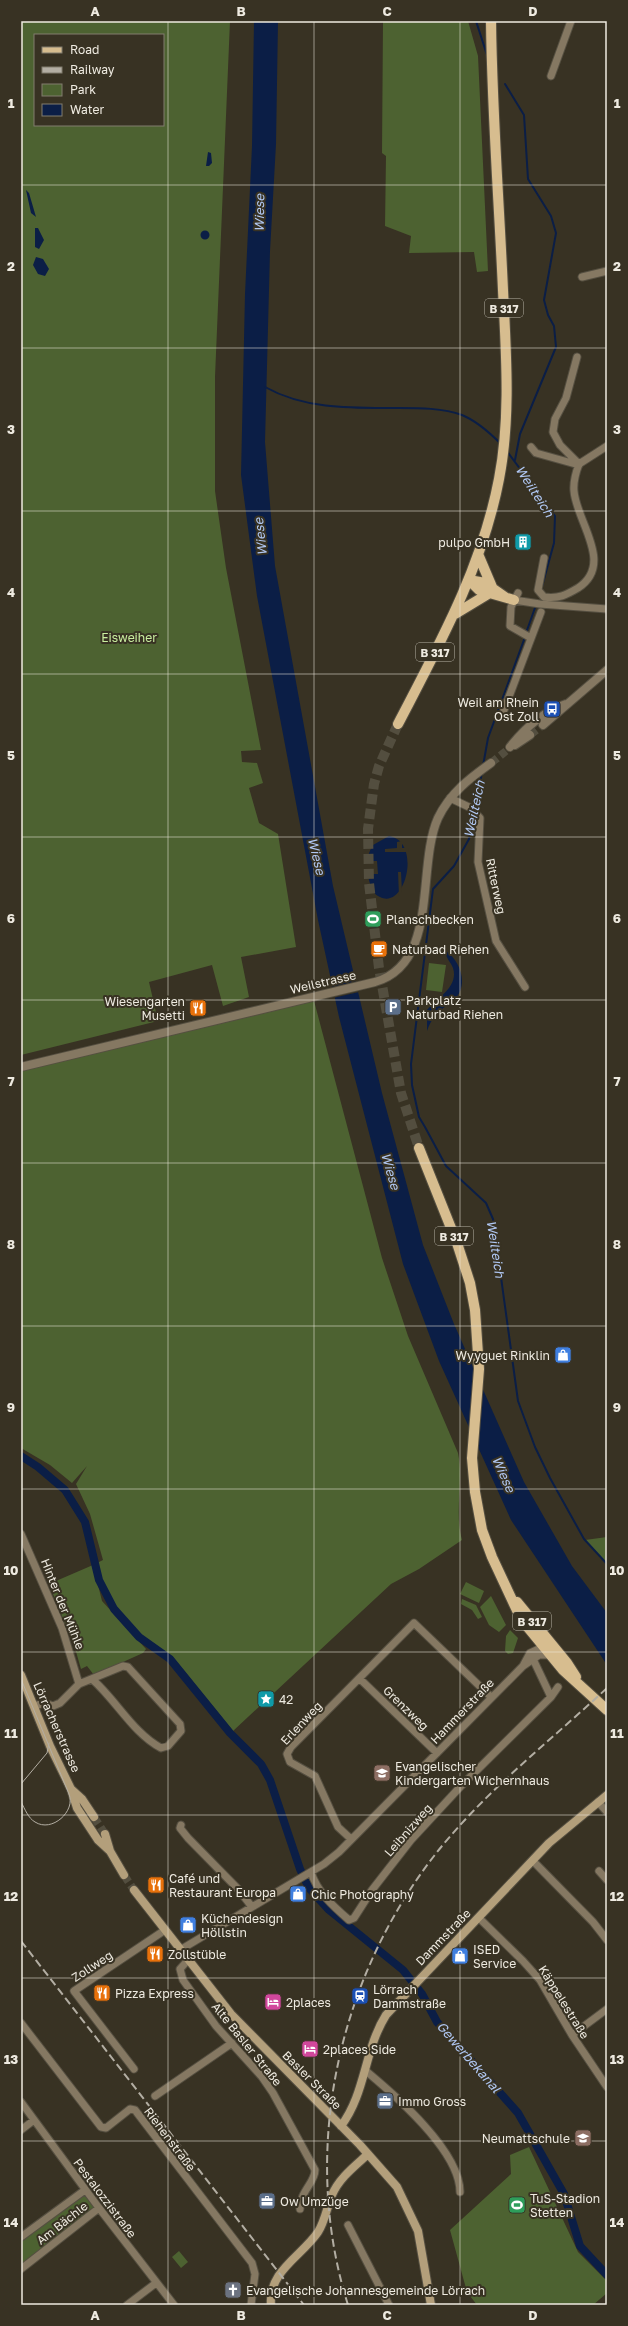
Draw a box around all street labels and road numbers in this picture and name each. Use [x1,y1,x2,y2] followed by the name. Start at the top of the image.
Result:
[485,299,523,317] road number: B 317
[416,643,454,661] road number: B 317
[483,857,509,915] street label: Ritterweg
[289,967,357,997] street label: Weilstrasse
[435,1227,473,1245] road number: B 317
[38,1556,88,1652] street label: Hinter der Mühle
[513,1612,551,1630] road number: B 317
[427,1675,497,1747] street label: Hammerstraße
[30,1679,84,1775] street label: Lörracherstrasse
[380,1683,432,1733] street label: Grenzweg
[277,1698,325,1748] street label: Erlenweg
[381,1801,435,1859] street label: Leibnizweg
[412,1906,474,1968] street label: Dammstraße
[69,1947,115,1985] street label: Zollweg
[535,1963,593,2042] street label: Käppelestraße
[209,1999,285,2089] street label: Alte Basler Straße
[279,2047,345,2113] street label: Basler Straße
[141,2104,199,2174] street label: Riehenstraße
[70,2155,140,2241] street label: Pestalozzistraße
[33,2198,91,2248] street label: Am Bächle

